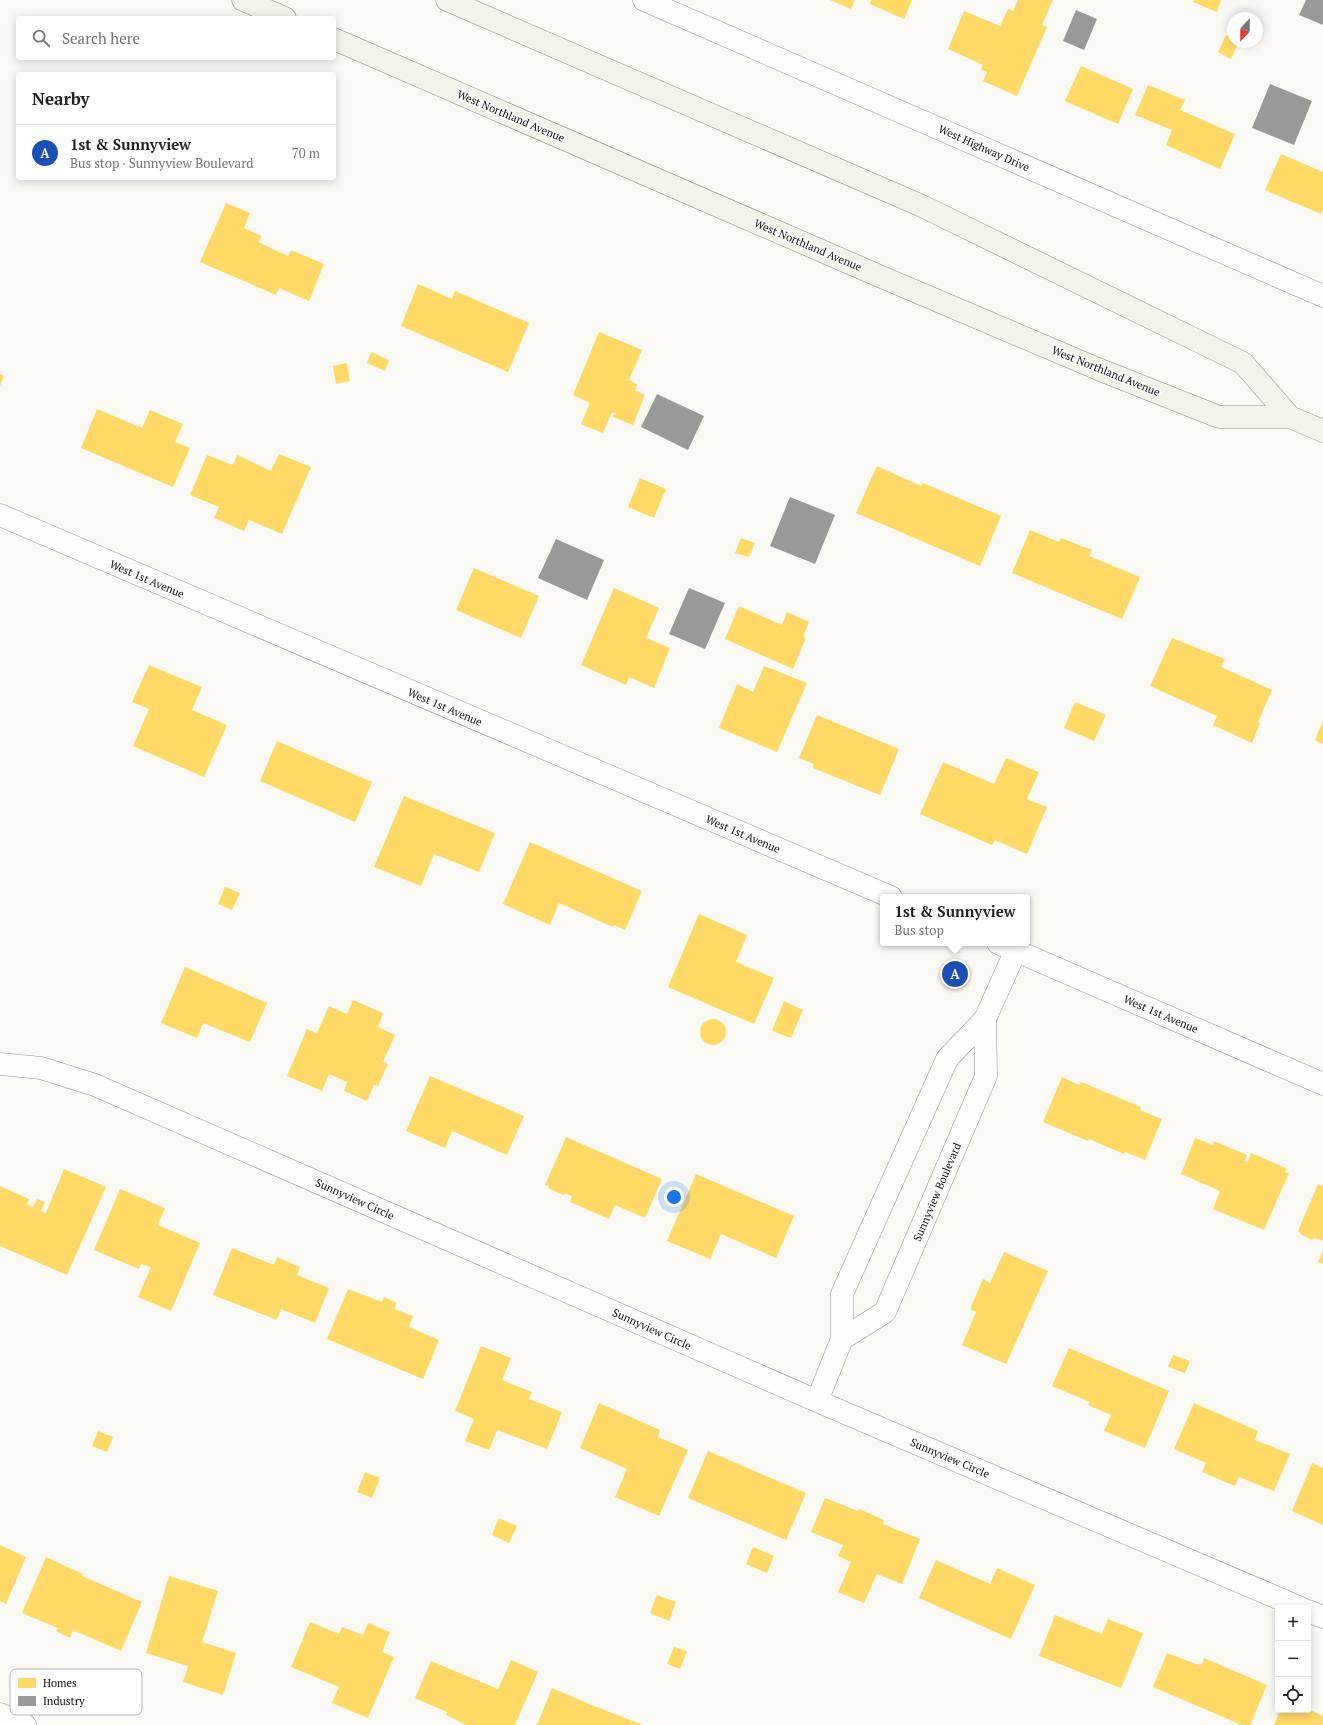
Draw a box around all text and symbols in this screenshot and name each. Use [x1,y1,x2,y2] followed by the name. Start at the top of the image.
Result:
[1227,12,1263,48] north arrow
[16,16,336,60] search box
[30,27,52,49] icon: search
[62,28,140,48] text: Search here
[32,87,90,110] text: Nearby
[455,87,567,145] street label: West Northland Avenue
[936,122,1032,175] street label: West Highway Drive
[70,134,191,154] text: 1st & Sunnyview
[40,144,50,162] text: A
[292,144,320,162] text: 70 m
[70,154,253,172] text: Bus stop · Sunnyview Boulevard
[752,216,864,274] street label: West Northland Avenue
[1050,343,1163,399] street label: West Northland Avenue
[108,557,187,601] street label: West 1st Avenue
[406,685,485,729] street label: West 1st Avenue
[704,812,783,856] street label: West 1st Avenue
[880,894,1030,946] popup
[895,901,1015,921] text: 1st & Sunnyview
[895,921,944,939] text: Bus stop
[942,959,968,989] pin: A
[1122,992,1201,1036] street label: West 1st Avenue
[910,1141,964,1243] street label: Sunnyview Boulevard
[313,1175,397,1223] street label: Sunnyview Circle
[664,1187,684,1207] your location
[610,1305,694,1353] street label: Sunnyview Circle
[908,1435,992,1481] street label: Sunnyview Circle
[1275,1605,1311,1713] map controls
[1275,1605,1311,1641] button: +
[1275,1641,1311,1677] button: −
[10,1669,142,1715] legend
[43,1676,77,1690] text: Homes
[1275,1677,1311,1713] button: locate
[43,1694,85,1708] text: Industry

